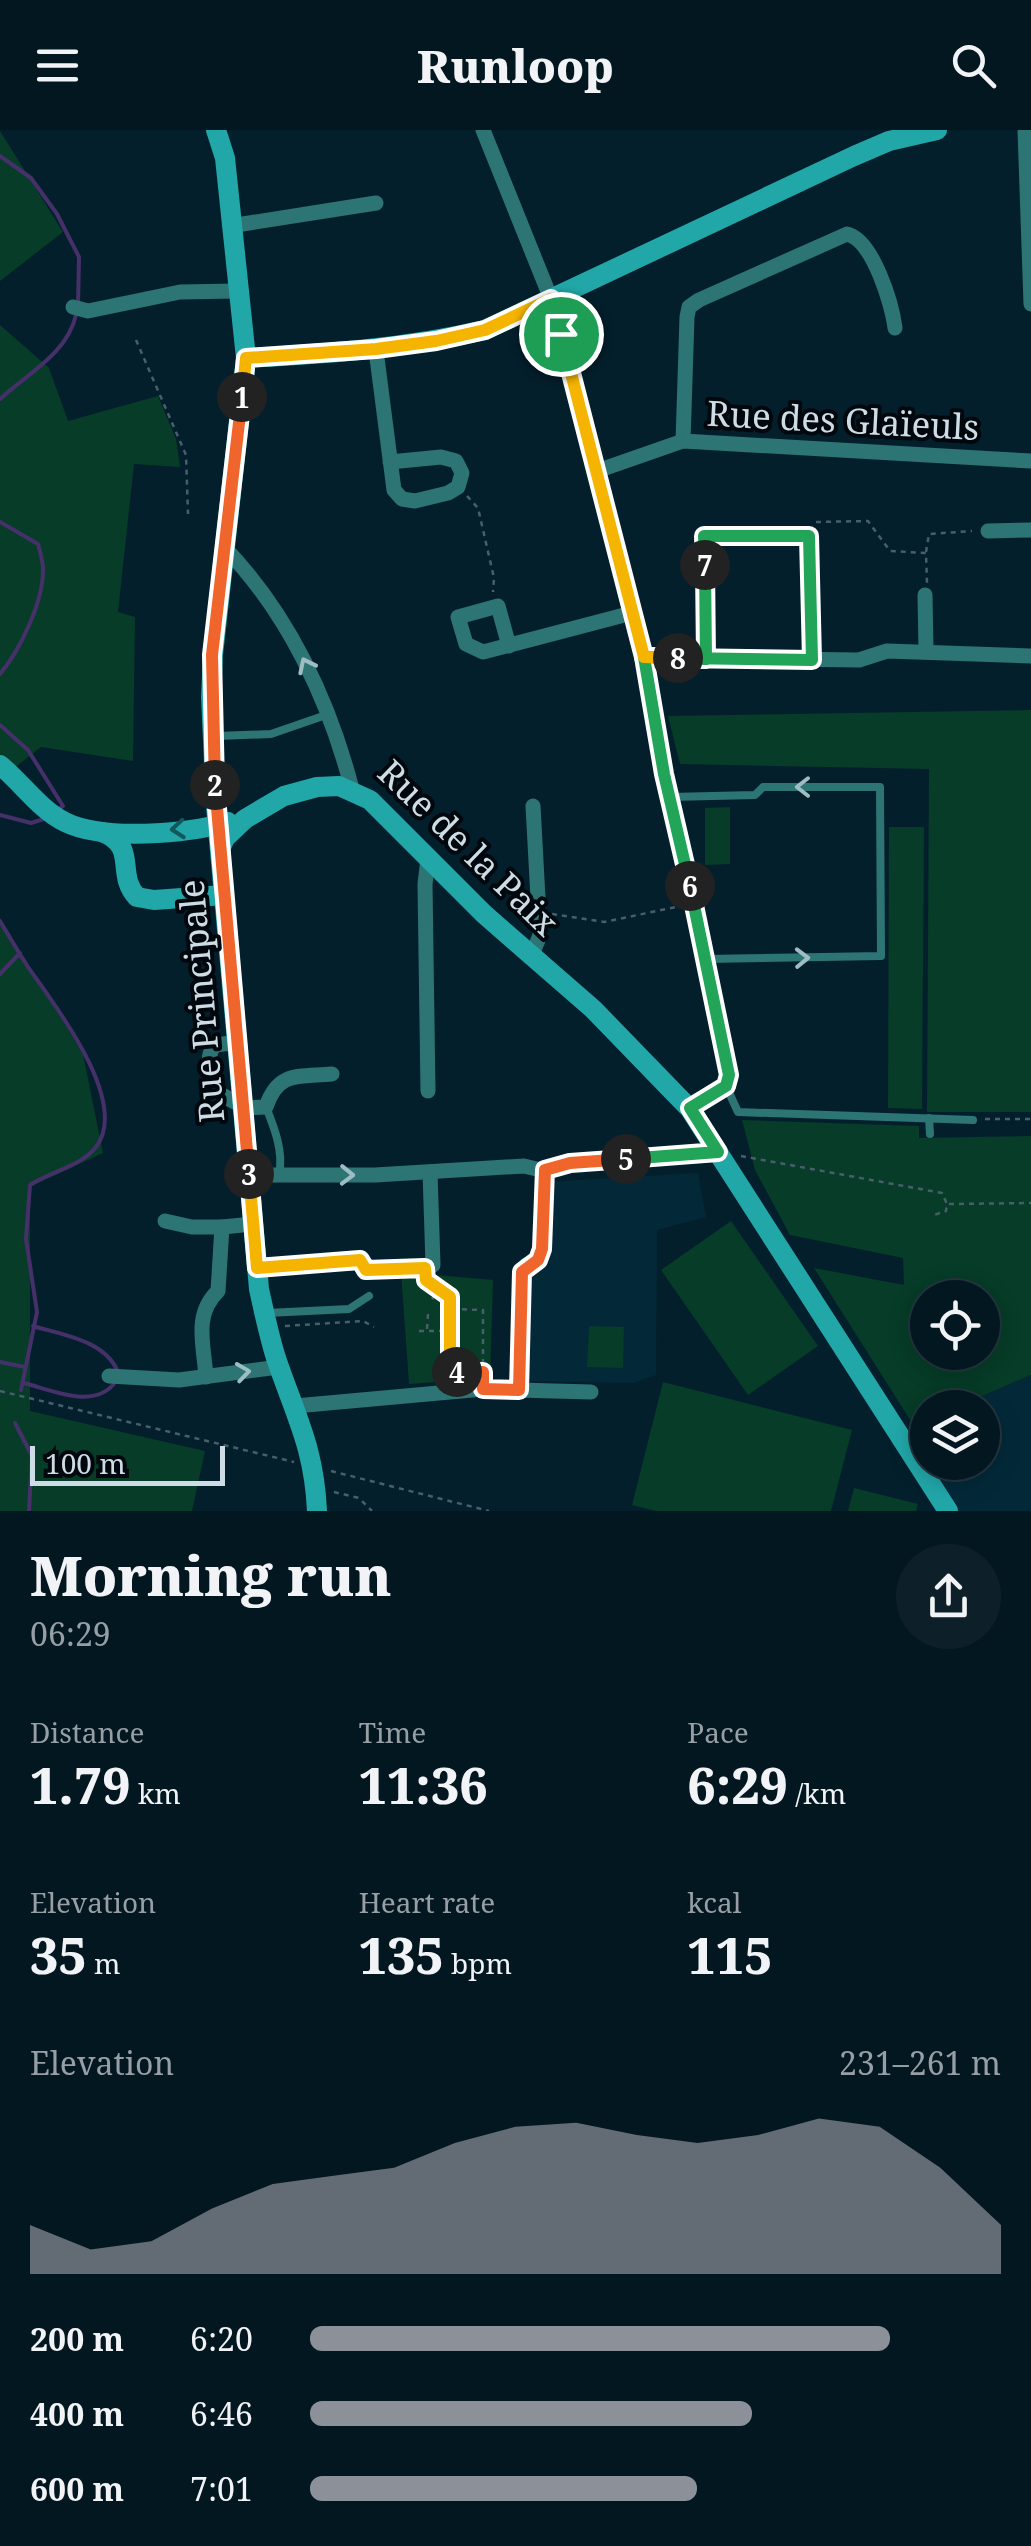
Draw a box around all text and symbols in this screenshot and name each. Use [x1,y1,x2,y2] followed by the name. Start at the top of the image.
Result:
[417,35,614,96] text: Runloop
[30,38,85,93] icon: menu
[946,38,1001,93] icon: search
[519,292,604,377] pin
[534,307,589,362] icon: arrive
[217,372,267,422] pin: 1
[234,378,250,416] text: 1
[706,389,980,450] street label: Rue des Glaïeuls
[680,540,730,590] pin: 7
[697,546,713,584] text: 7
[653,633,703,683] pin: 8
[670,639,686,677] text: 8
[299,657,319,675] one-way arrow
[368,749,570,946] street label: Rue de la Paix
[190,760,240,810] pin: 2
[207,766,223,804] text: 2
[795,776,810,798] one-way arrow
[170,818,186,840] one-way arrow
[665,861,715,911] pin: 6
[682,867,698,905] text: 6
[166,878,235,1125] street label: Rue Principale
[795,947,811,968] one-way arrow
[601,1134,651,1184] pin: 5
[618,1140,634,1178] text: 5
[224,1149,274,1199] pin: 3
[241,1155,257,1193] text: 3
[339,1164,355,1185] one-way arrow
[910,1280,1000,1480] map controls
[910,1280,1000,1370] button: locate
[432,1347,482,1397] pin: 4
[449,1353,465,1391] text: 4
[234,1363,251,1384] one-way arrow
[910,1390,1000,1480] button: layers
[30,1441,225,1486] scale bar
[45,1444,126,1482] text: 100 m
[30,1537,392,1612] text: Morning run
[896,1544,1001,1649] button: share
[30,1612,111,1655] text: 06:29
[30,1713,144,1751] text: Distance
[359,1713,426,1751] text: Time
[687,1713,749,1751] text: Pace
[30,1751,131,1819] text: 1.79
[359,1751,488,1819] text: 11:36
[687,1751,788,1819] text: 6:29
[131,1774,181,1812] text: km
[788,1774,846,1812] text: /km
[30,1883,156,1921] text: Elevation
[359,1883,495,1921] text: Heart rate
[687,1883,741,1921] text: kcal
[30,1921,87,1989] text: 35
[359,1921,444,1989] text: 135
[687,1921,772,1989] text: 115
[87,1944,120,1982] text: m
[444,1944,512,1982] text: bpm
[30,2041,174,2084] text: Elevation
[839,2041,1001,2084] text: 231–261 m
[30,2317,124,2360] text: 200 m
[190,2317,253,2360] text: 6:20
[30,2392,124,2435] text: 400 m
[190,2392,253,2435] text: 6:46
[30,2467,124,2510] text: 600 m
[190,2467,253,2510] text: 7:01

